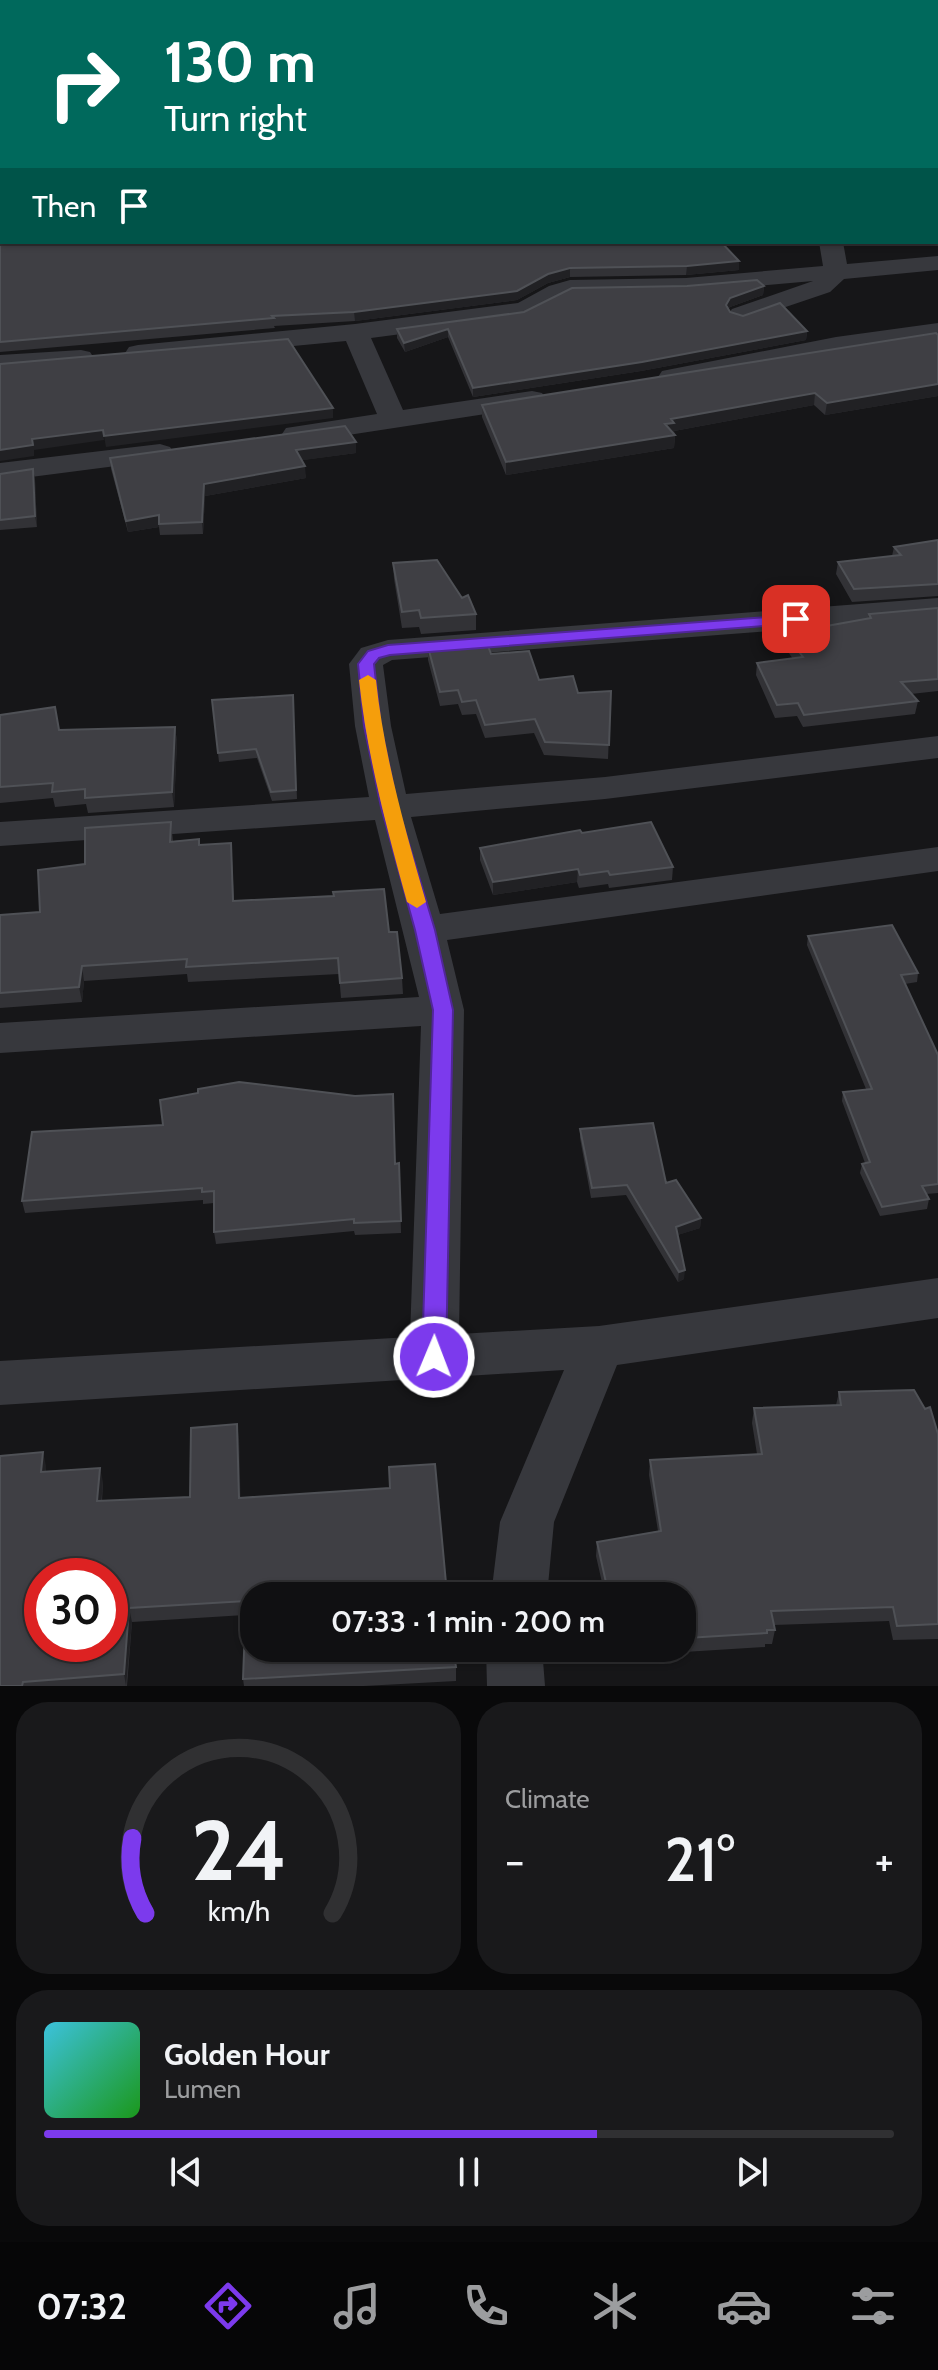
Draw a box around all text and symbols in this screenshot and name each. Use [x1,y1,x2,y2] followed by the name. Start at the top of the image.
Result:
[164,28,316,96] text: 130 m
[32,32,136,136] icon: right
[164,96,307,140] text: Turn right
[112,184,156,228] icon: arrive
[32,188,96,225] text: Then
[762,585,830,653] pin
[774,597,818,641] icon: arrive
[392,1315,476,1399] position arrow
[24,1558,128,1662] speed limit sign: 30
[331,1603,605,1640] text: 07:33 · 1 min · 200 m
[505,1783,590,1815] text: Climate
[191,1800,286,1901] text: 24
[664,1823,735,1896] text: 21°
[505,1834,524,1887] text: −
[875,1834,894,1887] text: +
[207,1893,270,1928] text: km/h
[164,2036,330,2073] text: Golden Hour
[164,2073,241,2105] text: Lumen
[164,2150,208,2194] icon: previous
[447,2150,491,2194] icon: pause
[730,2150,774,2194] icon: next
[200,2278,256,2334] icon: directions
[329,2278,385,2334] icon: music
[458,2278,514,2334] icon: phone
[587,2278,643,2334] icon: climate
[716,2278,772,2334] icon: car
[845,2278,901,2334] icon: filters
[37,2284,127,2328] text: 07:32

